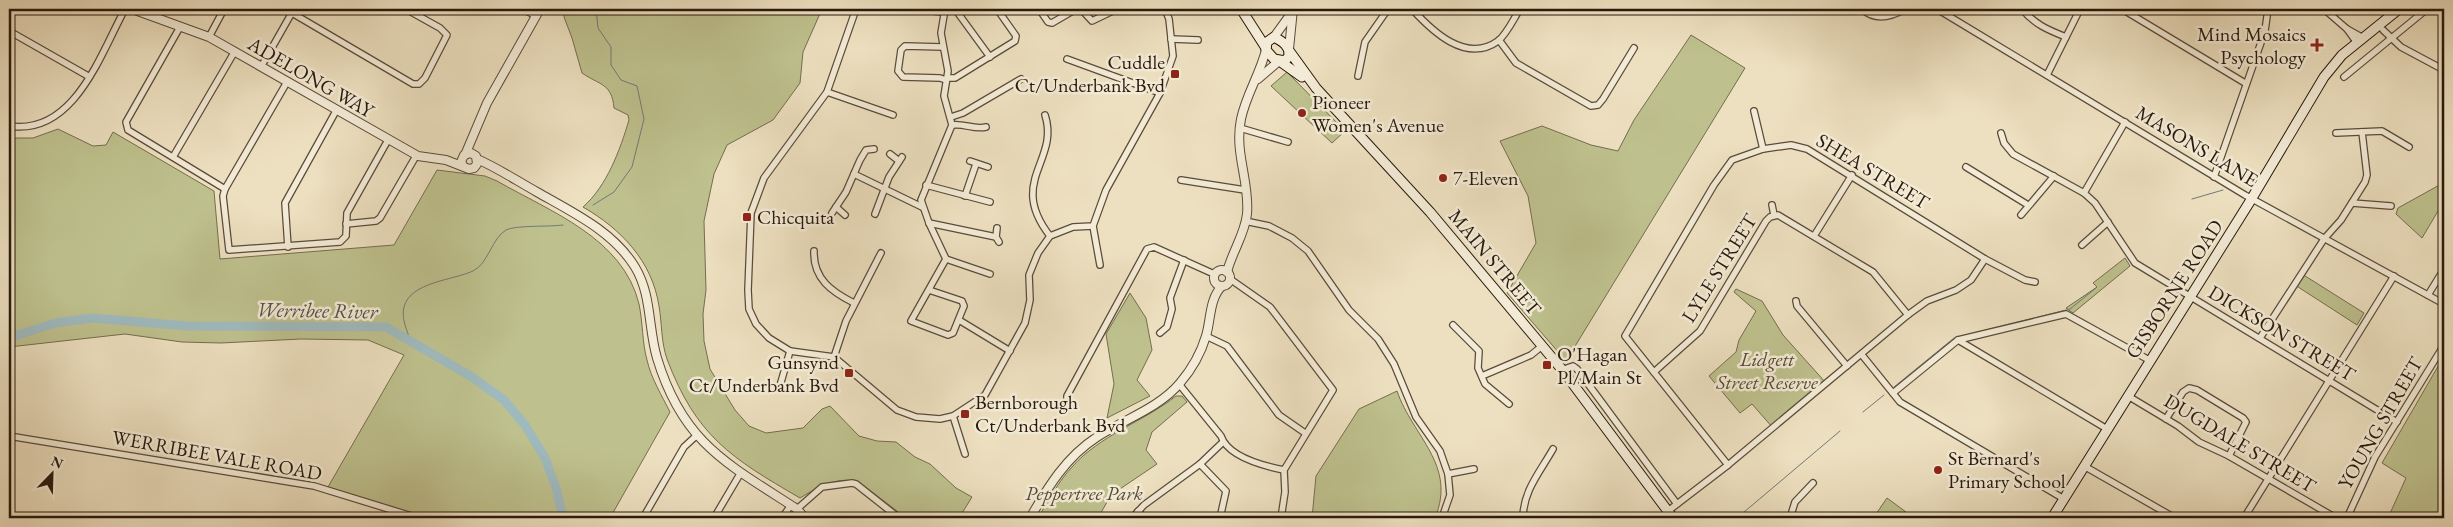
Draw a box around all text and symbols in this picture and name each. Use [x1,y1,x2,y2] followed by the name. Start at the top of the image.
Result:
[2197,21,2306,70] place label: Mind Mosaics Psychology
[242,30,380,124] street label: ADELONG WAY
[2310,38,2324,52] marker: Mind Mosaics Psychology
[1015,49,1166,98] place label: Cuddle Ct/Underbank Bvd
[1169,68,1181,80] marker: Cuddle Ct/Underbank Bvd
[1312,89,1444,138] place label: Pioneer Women's Avenue
[2131,99,2263,193] street label: MASONS LANE
[1296,107,1308,119] marker: Pioneer Women's Avenue
[1812,127,1935,215] street label: SHEA STREET
[1453,165,1519,191] place label: 7-Eleven
[1437,172,1449,184] marker: 7-Eleven
[1443,203,1548,321] street label: MAIN STREET
[757,204,834,230] place label: Chicquita
[1675,208,1763,327] street label: LYLE STREET
[741,211,753,223] marker: Chicquita
[2119,214,2229,364] street label: GISBORNE ROAD
[2204,279,2361,387] street label: DICKSON STREET
[256,295,379,325] water label: Werribee River
[1557,341,1642,390] place label: O'Hagan Pl/Main St
[1715,346,1818,395] park label: Lidgett Street Reserve
[689,349,840,398] place label: Gunsynd Ct/Underbank Bvd
[2332,352,2429,494] street label: YOUNG STREET
[1541,359,1553,371] marker: O'Hagan Pl/Main St
[843,367,855,379] marker: Gunsynd Ct/Underbank Bvd
[2159,387,2321,499] street label: DUGDALE STREET
[975,389,1126,438] place label: Bernborough Ct/Underbank Bvd
[959,408,971,420] marker: Bernborough Ct/Underbank Bvd
[110,424,324,486] street label: WERRIBEE VALE ROAD
[1948,445,2066,494] place label: St Bernard's Primary School
[28,450,78,500] north arrow
[48,452,66,473] text: N
[1932,464,1944,476] marker: St Bernard's Primary School
[1025,480,1143,506] park label: Peppertree Park

